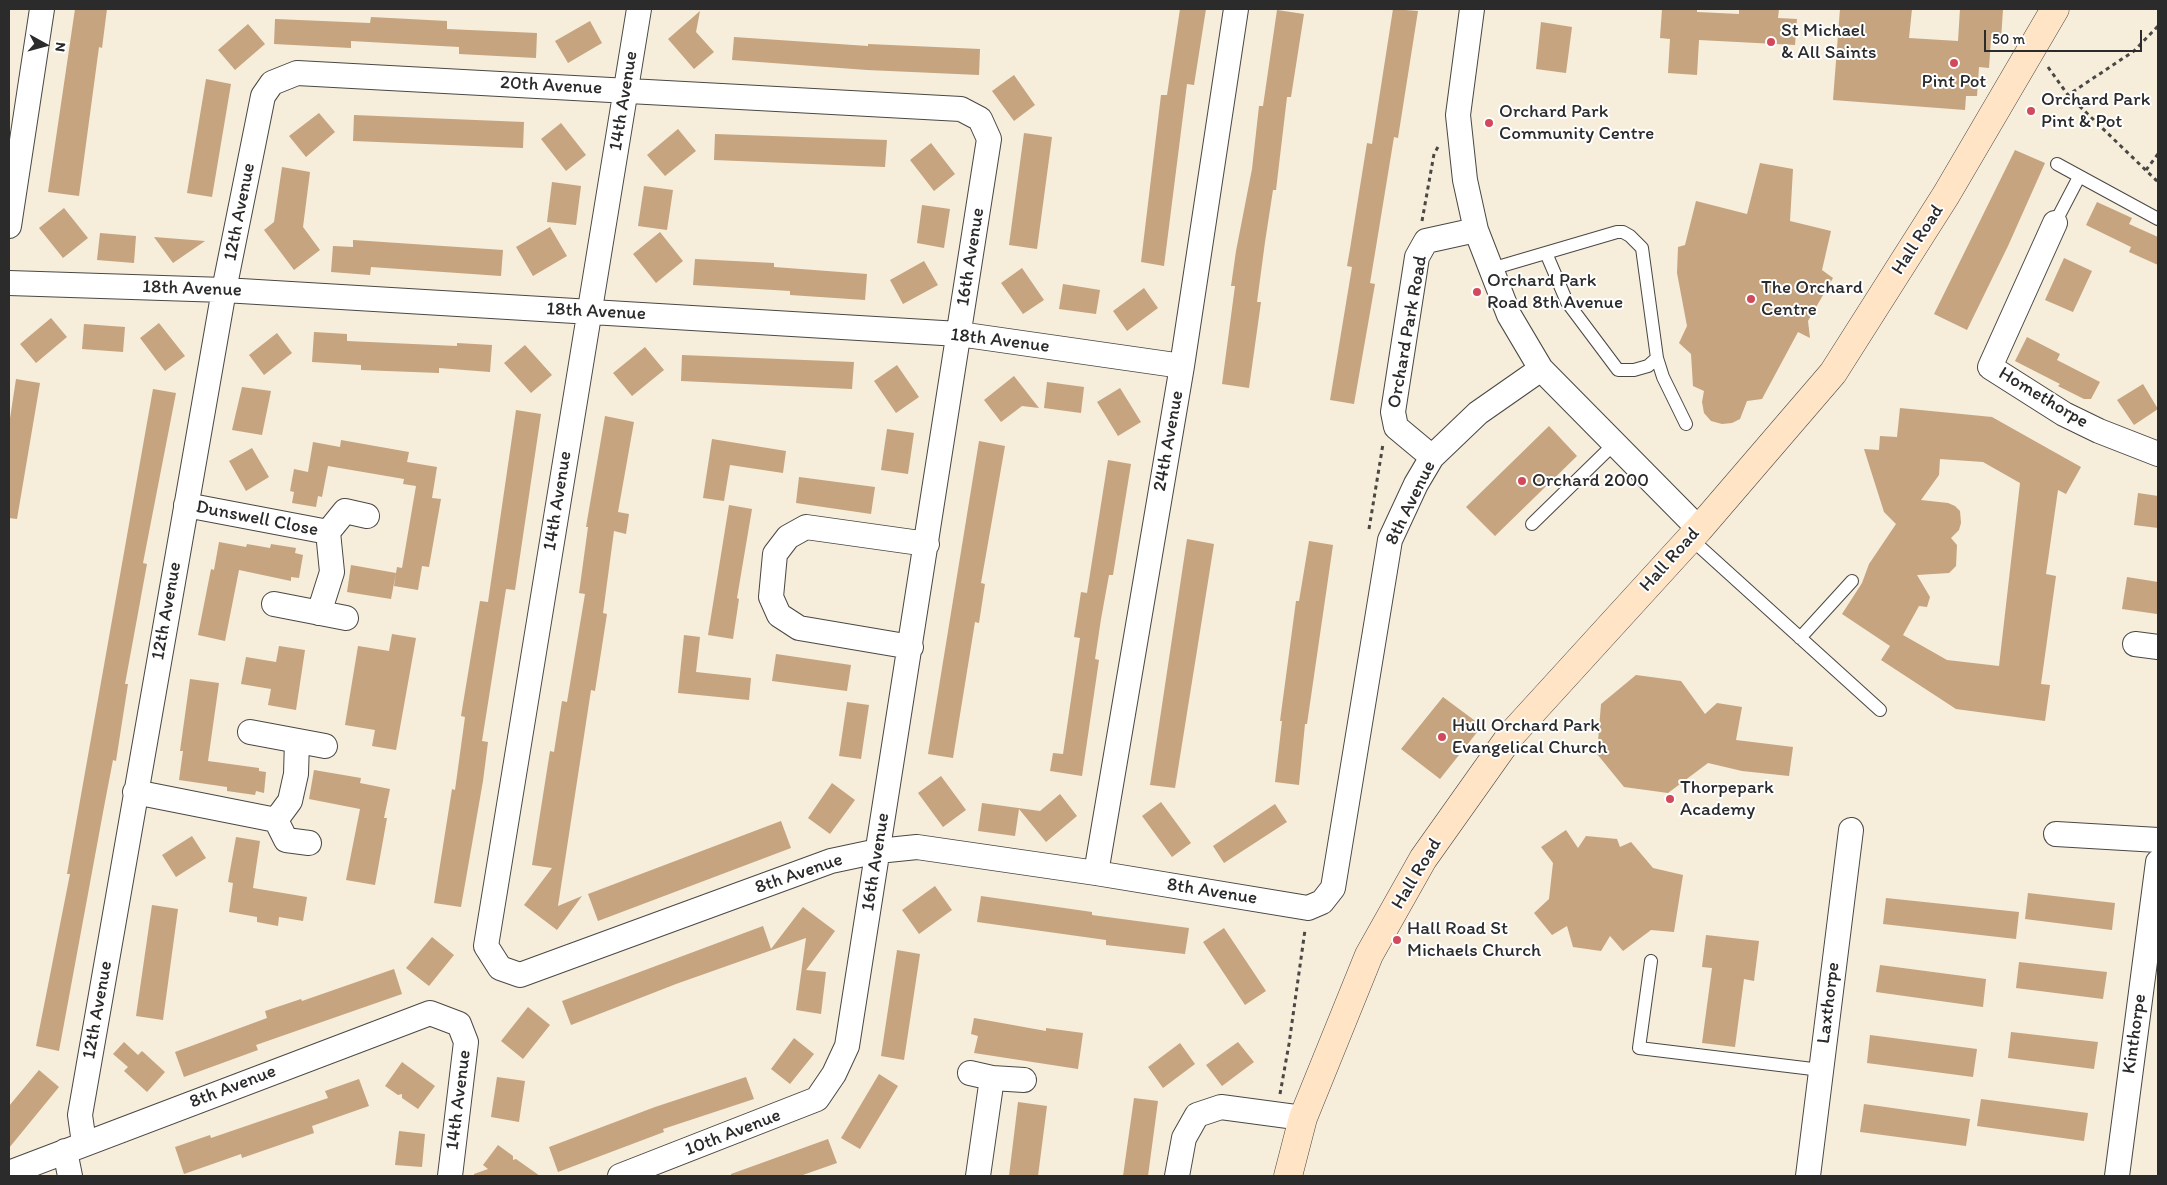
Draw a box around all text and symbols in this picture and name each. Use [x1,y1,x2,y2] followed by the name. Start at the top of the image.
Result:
[20,20,70,70] north arrow
[1781,20,1877,64] place label: St Michael & All Saints
[1987,20,2144,52] scale bar
[1992,30,2025,48] text: 50 m
[1765,36,1777,48] marker: St Michael & All Saints
[51,41,69,53] text: N
[605,49,643,153] street label: 14th Avenue
[1948,57,1960,69] marker: Pint Pot
[1922,71,1986,93] place label: Pint Pot
[499,72,603,100] street label: 20th Avenue
[2041,89,2150,133] place label: Orchard Park Pint & Pot
[1499,101,1654,145] place label: Orchard Park Community Centre
[2025,105,2037,117] marker: Orchard Park Pint & Pot
[1483,117,1495,129] marker: Orchard Park Community Centre
[219,161,261,263] street label: 12th Avenue
[1887,201,1949,279] street label: Hall Road
[952,206,990,308] street label: 16th Avenue
[1383,254,1433,410] street label: Orchard Park Road
[1487,270,1623,314] place label: Orchard Park Road 8th Avenue
[142,276,242,302] street label: 18th Avenue
[1761,277,1863,321] place label: The Orchard Centre
[1471,286,1483,298] marker: Orchard Park Road 8th Avenue
[1745,293,1757,305] marker: The Orchard Centre
[546,298,646,326] street label: 18th Avenue
[949,324,1051,358] street label: 18th Avenue
[1994,362,2092,434] street label: Homethorpe
[1149,389,1189,493] street label: 24th Avenue
[539,449,577,553] street label: 14th Avenue
[1381,457,1441,549] street label: 8th Avenue
[1532,470,1649,492] place label: Orchard 2000
[1516,475,1528,487] marker: Orchard 2000
[194,496,320,542] street label: Dunswell Close
[1635,523,1705,597] street label: Hall Road
[147,560,187,662] street label: 12th Avenue
[1452,715,1607,759] place label: Hull Orchard Park Evangelical Church
[1436,731,1448,743] marker: Hull Orchard Park Evangelical Church
[1680,777,1774,821] place label: Thorpepark Academy
[1664,793,1676,805] marker: Thorpepark Academy
[857,811,895,913] street label: 16th Avenue
[1387,834,1447,914] street label: Hall Road
[752,848,846,900] street label: 8th Avenue
[1165,874,1259,910] street label: 8th Avenue
[1407,918,1541,962] place label: Hall Road St Michaels Church
[1391,934,1403,946] marker: Hall Road St Michaels Church
[78,959,118,1061] street label: 12th Avenue
[1813,961,1845,1045] street label: Laxthorpe
[2118,992,2152,1076] street label: Kinthorpe
[442,1049,476,1151] street label: 14th Avenue
[186,1060,280,1114] street label: 8th Avenue
[682,1104,784,1162] street label: 10th Avenue

